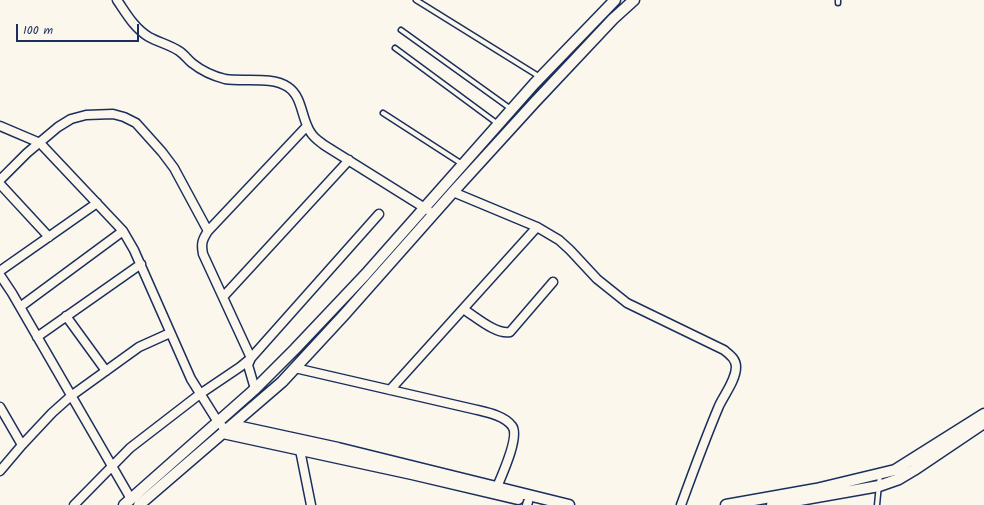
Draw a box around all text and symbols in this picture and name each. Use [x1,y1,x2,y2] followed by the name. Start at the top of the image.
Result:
[18,16,141,42] scale bar
[23,21,53,40] text: 100 m

